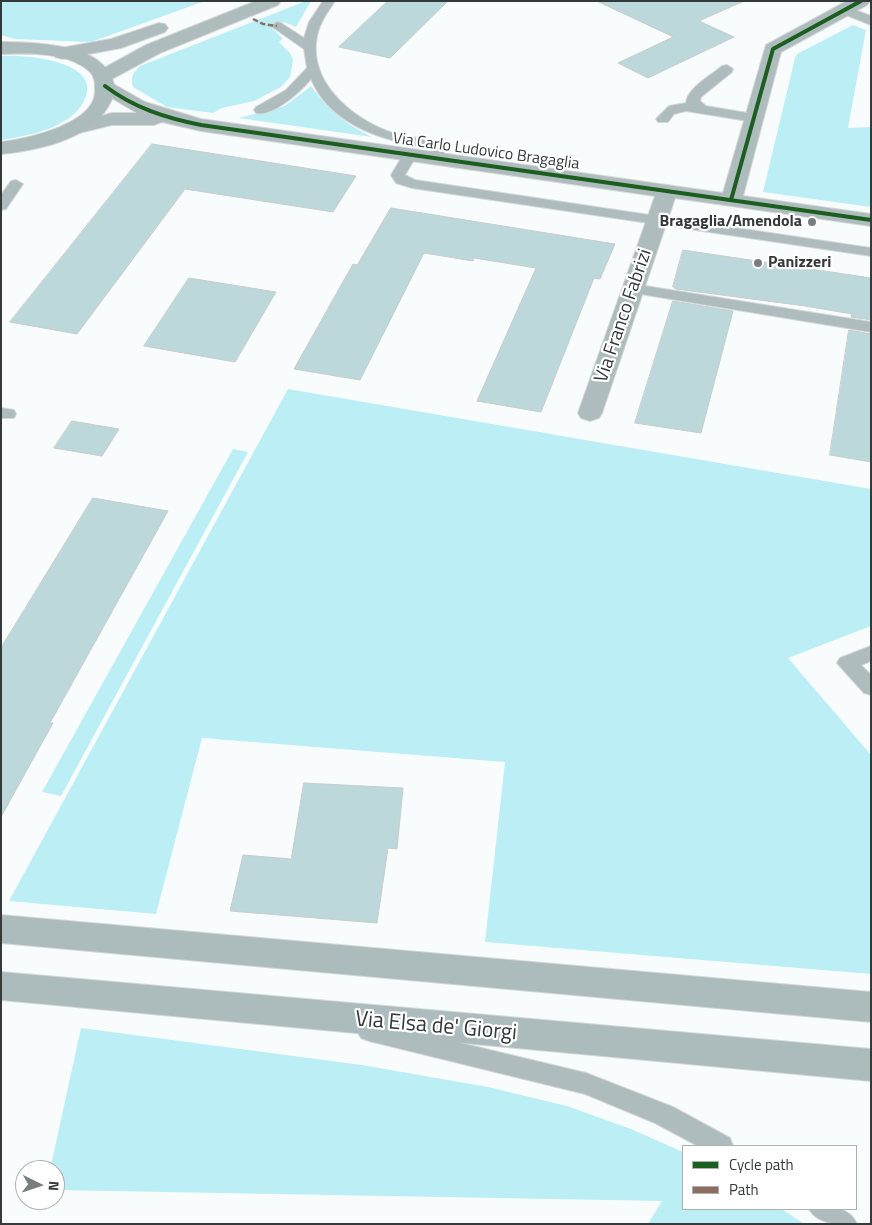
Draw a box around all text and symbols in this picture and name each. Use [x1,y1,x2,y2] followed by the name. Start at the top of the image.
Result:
[391,129,581,175] street label: Via Carlo Ludovico Bragaglia
[660,212,802,232] place label: Bragaglia/Amendola
[806,216,818,228] marker: Bragaglia/Amendola
[590,246,658,386] street label: Via Franco Fabrizi
[768,253,831,273] place label: Panizzeri
[752,257,764,269] marker: Panizzeri
[354,1007,518,1047] street label: Via Elsa de' Giorgi
[682,1145,857,1210] legend
[729,1153,794,1176] text: Cycle path
[15,1160,65,1210] north arrow
[729,1178,759,1201] text: Path
[44,1180,65,1192] text: N

